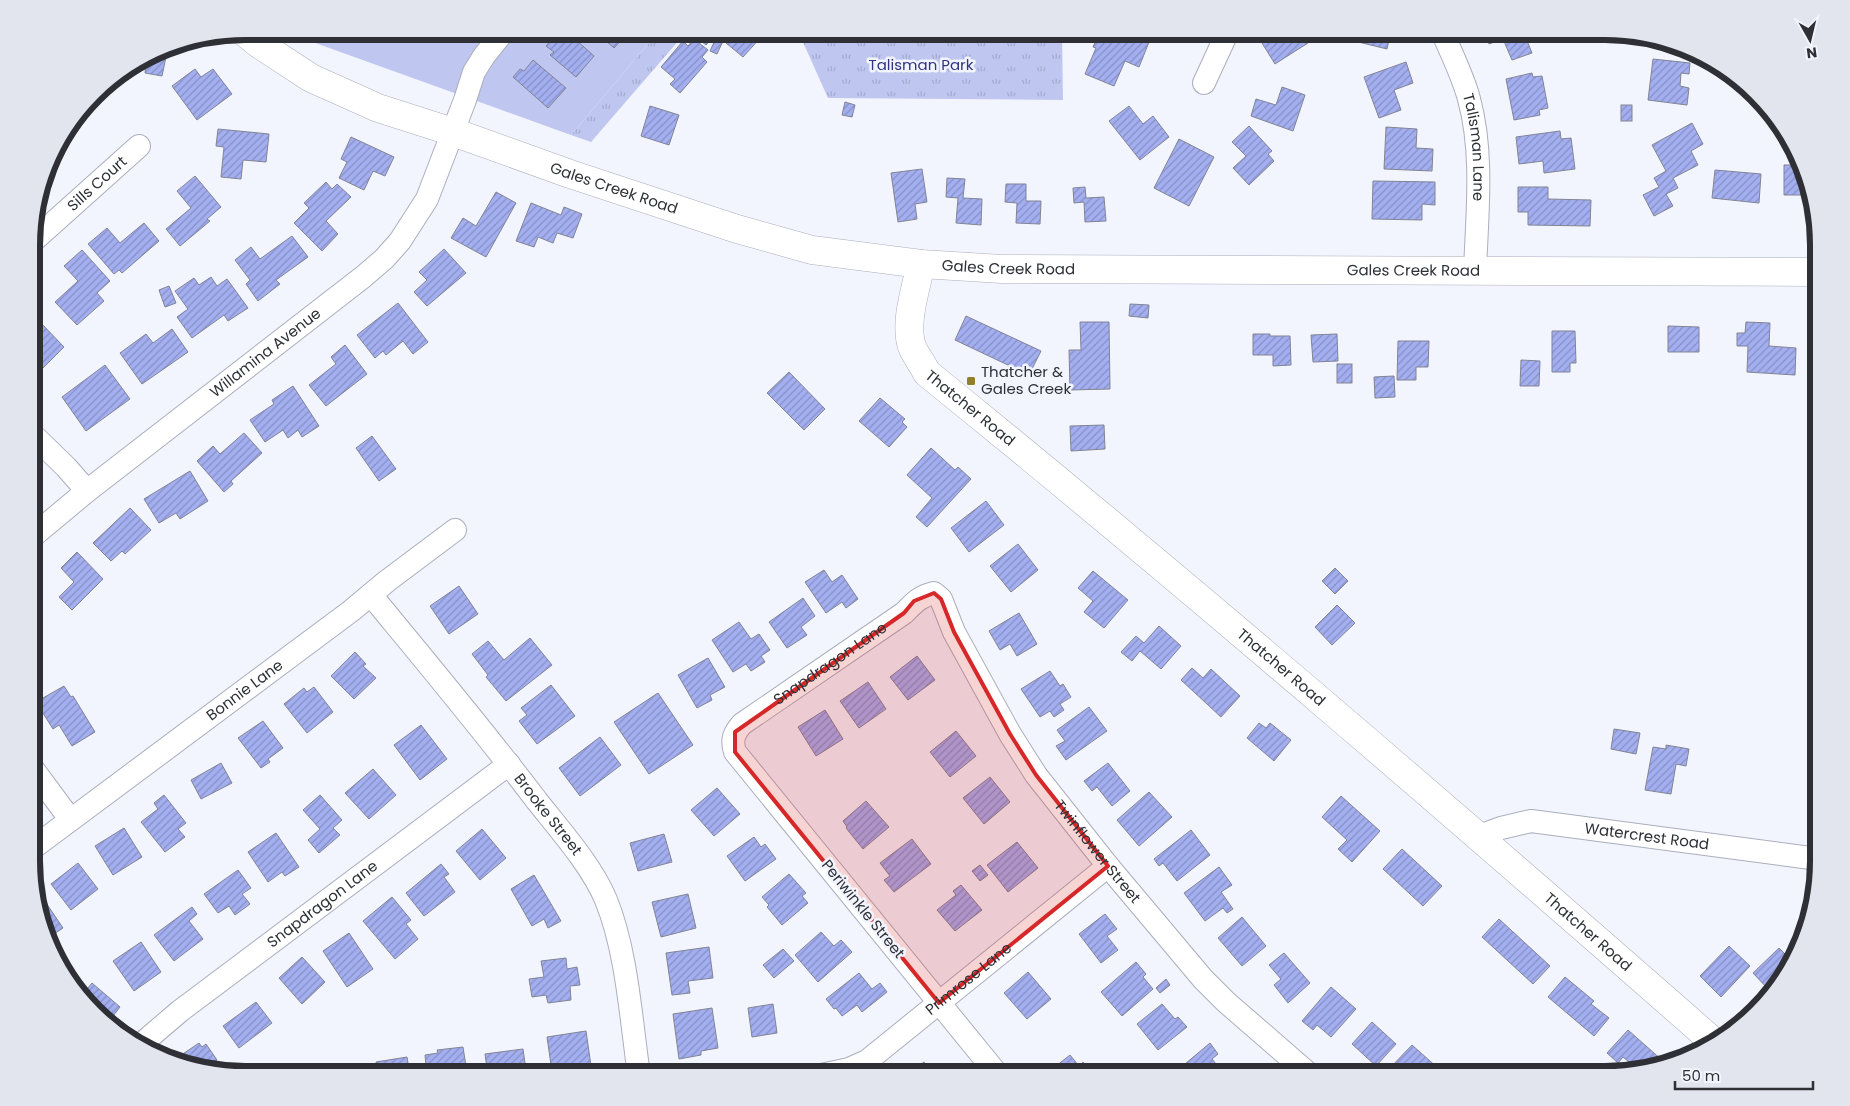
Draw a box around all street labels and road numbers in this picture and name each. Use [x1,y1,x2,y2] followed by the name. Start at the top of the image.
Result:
[1458,91,1489,201] street label: Talisman Lane
[62,151,131,216] street label: Sills Court
[547,157,681,219] street label: Gales Creek Road
[941,254,1075,279] street label: Gales Creek Road
[1347,259,1480,281] street label: Gales Creek Road
[205,303,325,402] street label: Willamina Avenue
[921,365,1020,451] street label: Thatcher Road
[769,617,891,710] street label: Snapdragon Lane
[1233,623,1330,711] street label: Thatcher Road
[202,654,287,725] street label: Bonnie Lane
[510,769,587,859] street label: Brooke Street
[1050,795,1146,907] street label: Twinflower Street
[1583,817,1710,854] street label: Watercrest Road
[262,855,382,952] street label: Snapdragon Lane
[817,855,910,963] street label: Periwinkle Street
[1540,887,1637,976] street label: Thatcher Road
[921,937,1016,1020] street label: Primrose Lane

